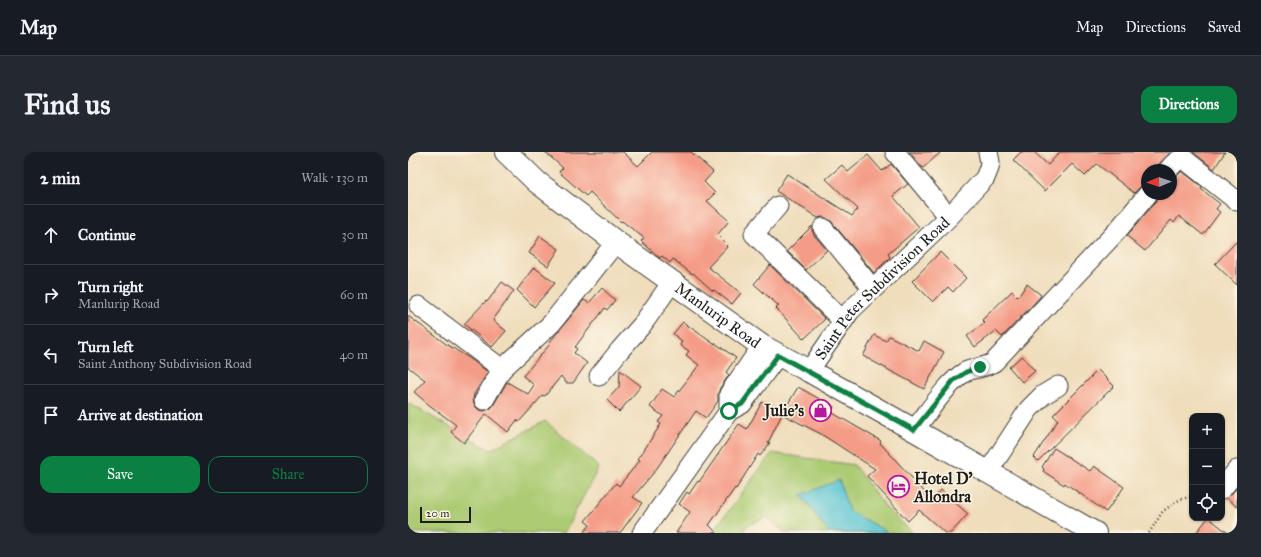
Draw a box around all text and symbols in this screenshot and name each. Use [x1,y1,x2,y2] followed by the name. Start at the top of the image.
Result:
[20,16,57,39] text: Map
[1076,19,1103,36] text: Map
[1125,19,1186,36] text: Directions
[1208,19,1241,36] text: Saved
[1141,86,1237,123] button: Directions
[24,87,110,122] text: Find us
[1141,164,1177,200] north arrow
[40,168,80,189] text: 2 min
[301,170,368,186] text: Walk · 130 m
[811,213,954,363] street label: Saint Peter Subdivision Road
[40,224,62,246] icon: ahead
[78,226,136,244] text: Continue
[342,227,368,243] text: 30 m
[78,278,143,296] text: Turn right
[672,278,765,352] street label: Manlurip Road
[40,284,62,306] icon: right
[340,287,368,303] text: 60 m
[78,296,160,312] text: Manlurip Road
[78,338,134,356] text: Turn left
[40,344,62,366] icon: left
[339,347,368,363] text: 40 m
[78,356,252,372] text: Saint Anthony Subdivision Road
[971,358,989,376] route end
[807,397,833,423] shop icon: Julie's
[762,401,804,421] place label: Julie's
[720,402,738,420] route start
[40,404,62,426] icon: arrive
[78,406,203,424] text: Arrive at destination
[1189,413,1225,521] map controls
[1189,413,1225,449] button: +
[1189,449,1225,485] button: −
[40,456,200,493] button: Save
[208,456,368,493] button: Share
[913,469,973,506] place label: Hotel D' Allondra
[886,474,912,500] hotel icon: Hotel D' Allondra
[1189,485,1225,521] button: locate
[420,505,471,524] scale bar
[426,507,449,520] text: 20 m

